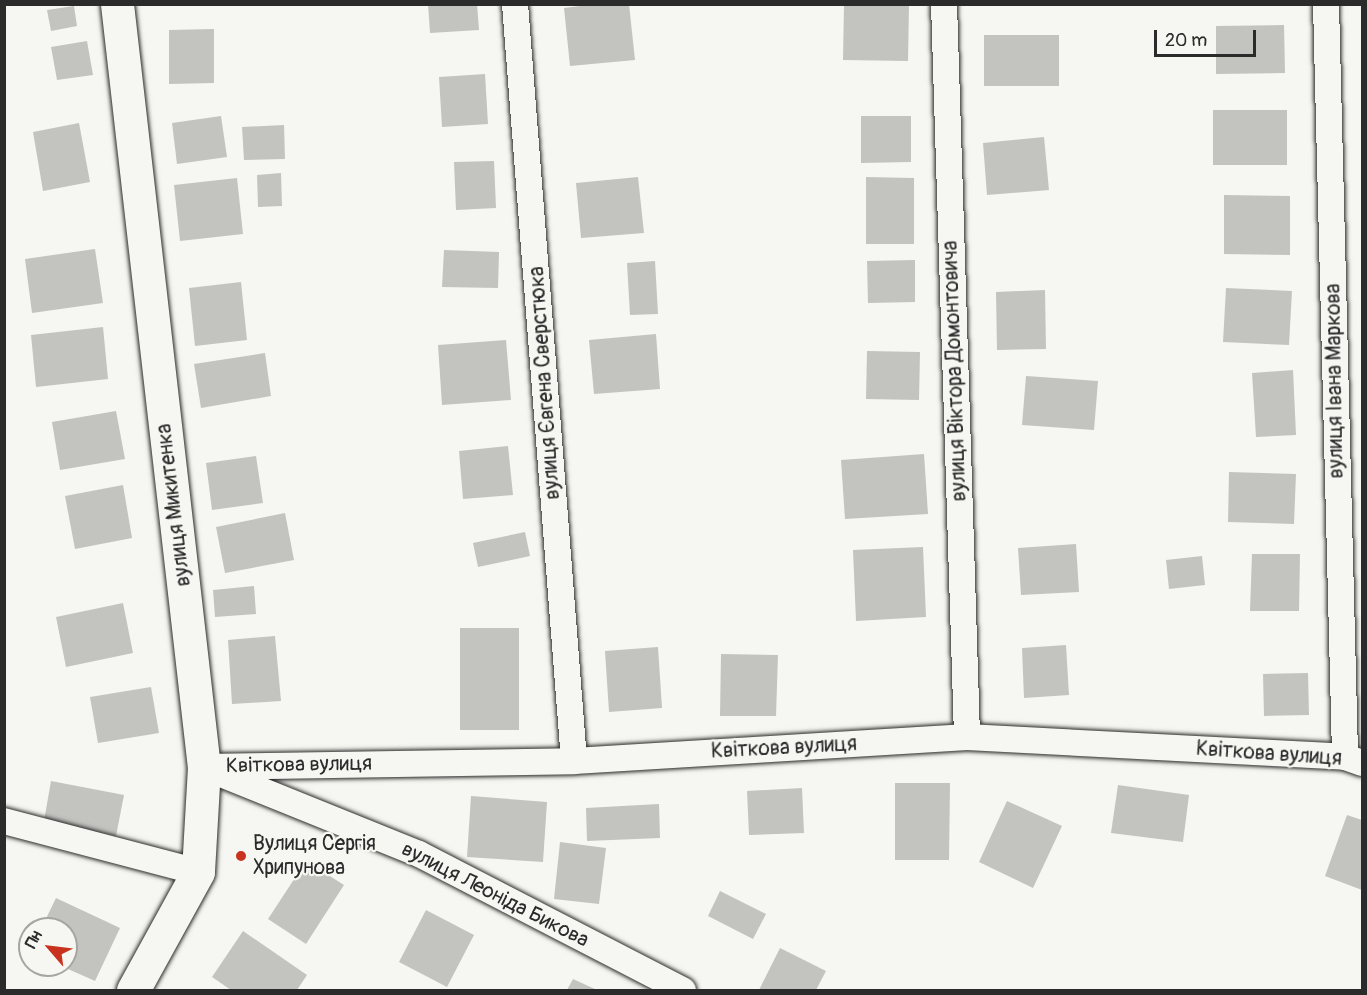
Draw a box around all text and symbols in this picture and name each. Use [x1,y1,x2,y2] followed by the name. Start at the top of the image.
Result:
[1157,18,1259,56] scale bar
[1165,29,1207,52] text: 20 m
[938,240,972,502] street label: вулиця Віктора Домонтовича
[524,265,566,501] street label: вулиця Євгена Сверстюка
[1321,283,1349,479] street label: вулиця Івана Маркова
[152,422,196,588] street label: вулиця Микитенка
[710,732,858,764] street label: Квіткова вулиця
[1195,736,1343,772] street label: Квіткова вулиця
[226,751,372,779] street label: Квіткова вулиця
[253,831,376,881] place label: Вулиця Сергія Хрипунова
[397,837,593,953] street label: вулиця Леоніда Бикова
[234,849,248,863] marker: Вулиця Сергія Хрипунова
[18,917,78,977] north arrow
[21,927,47,952] text: Пн

